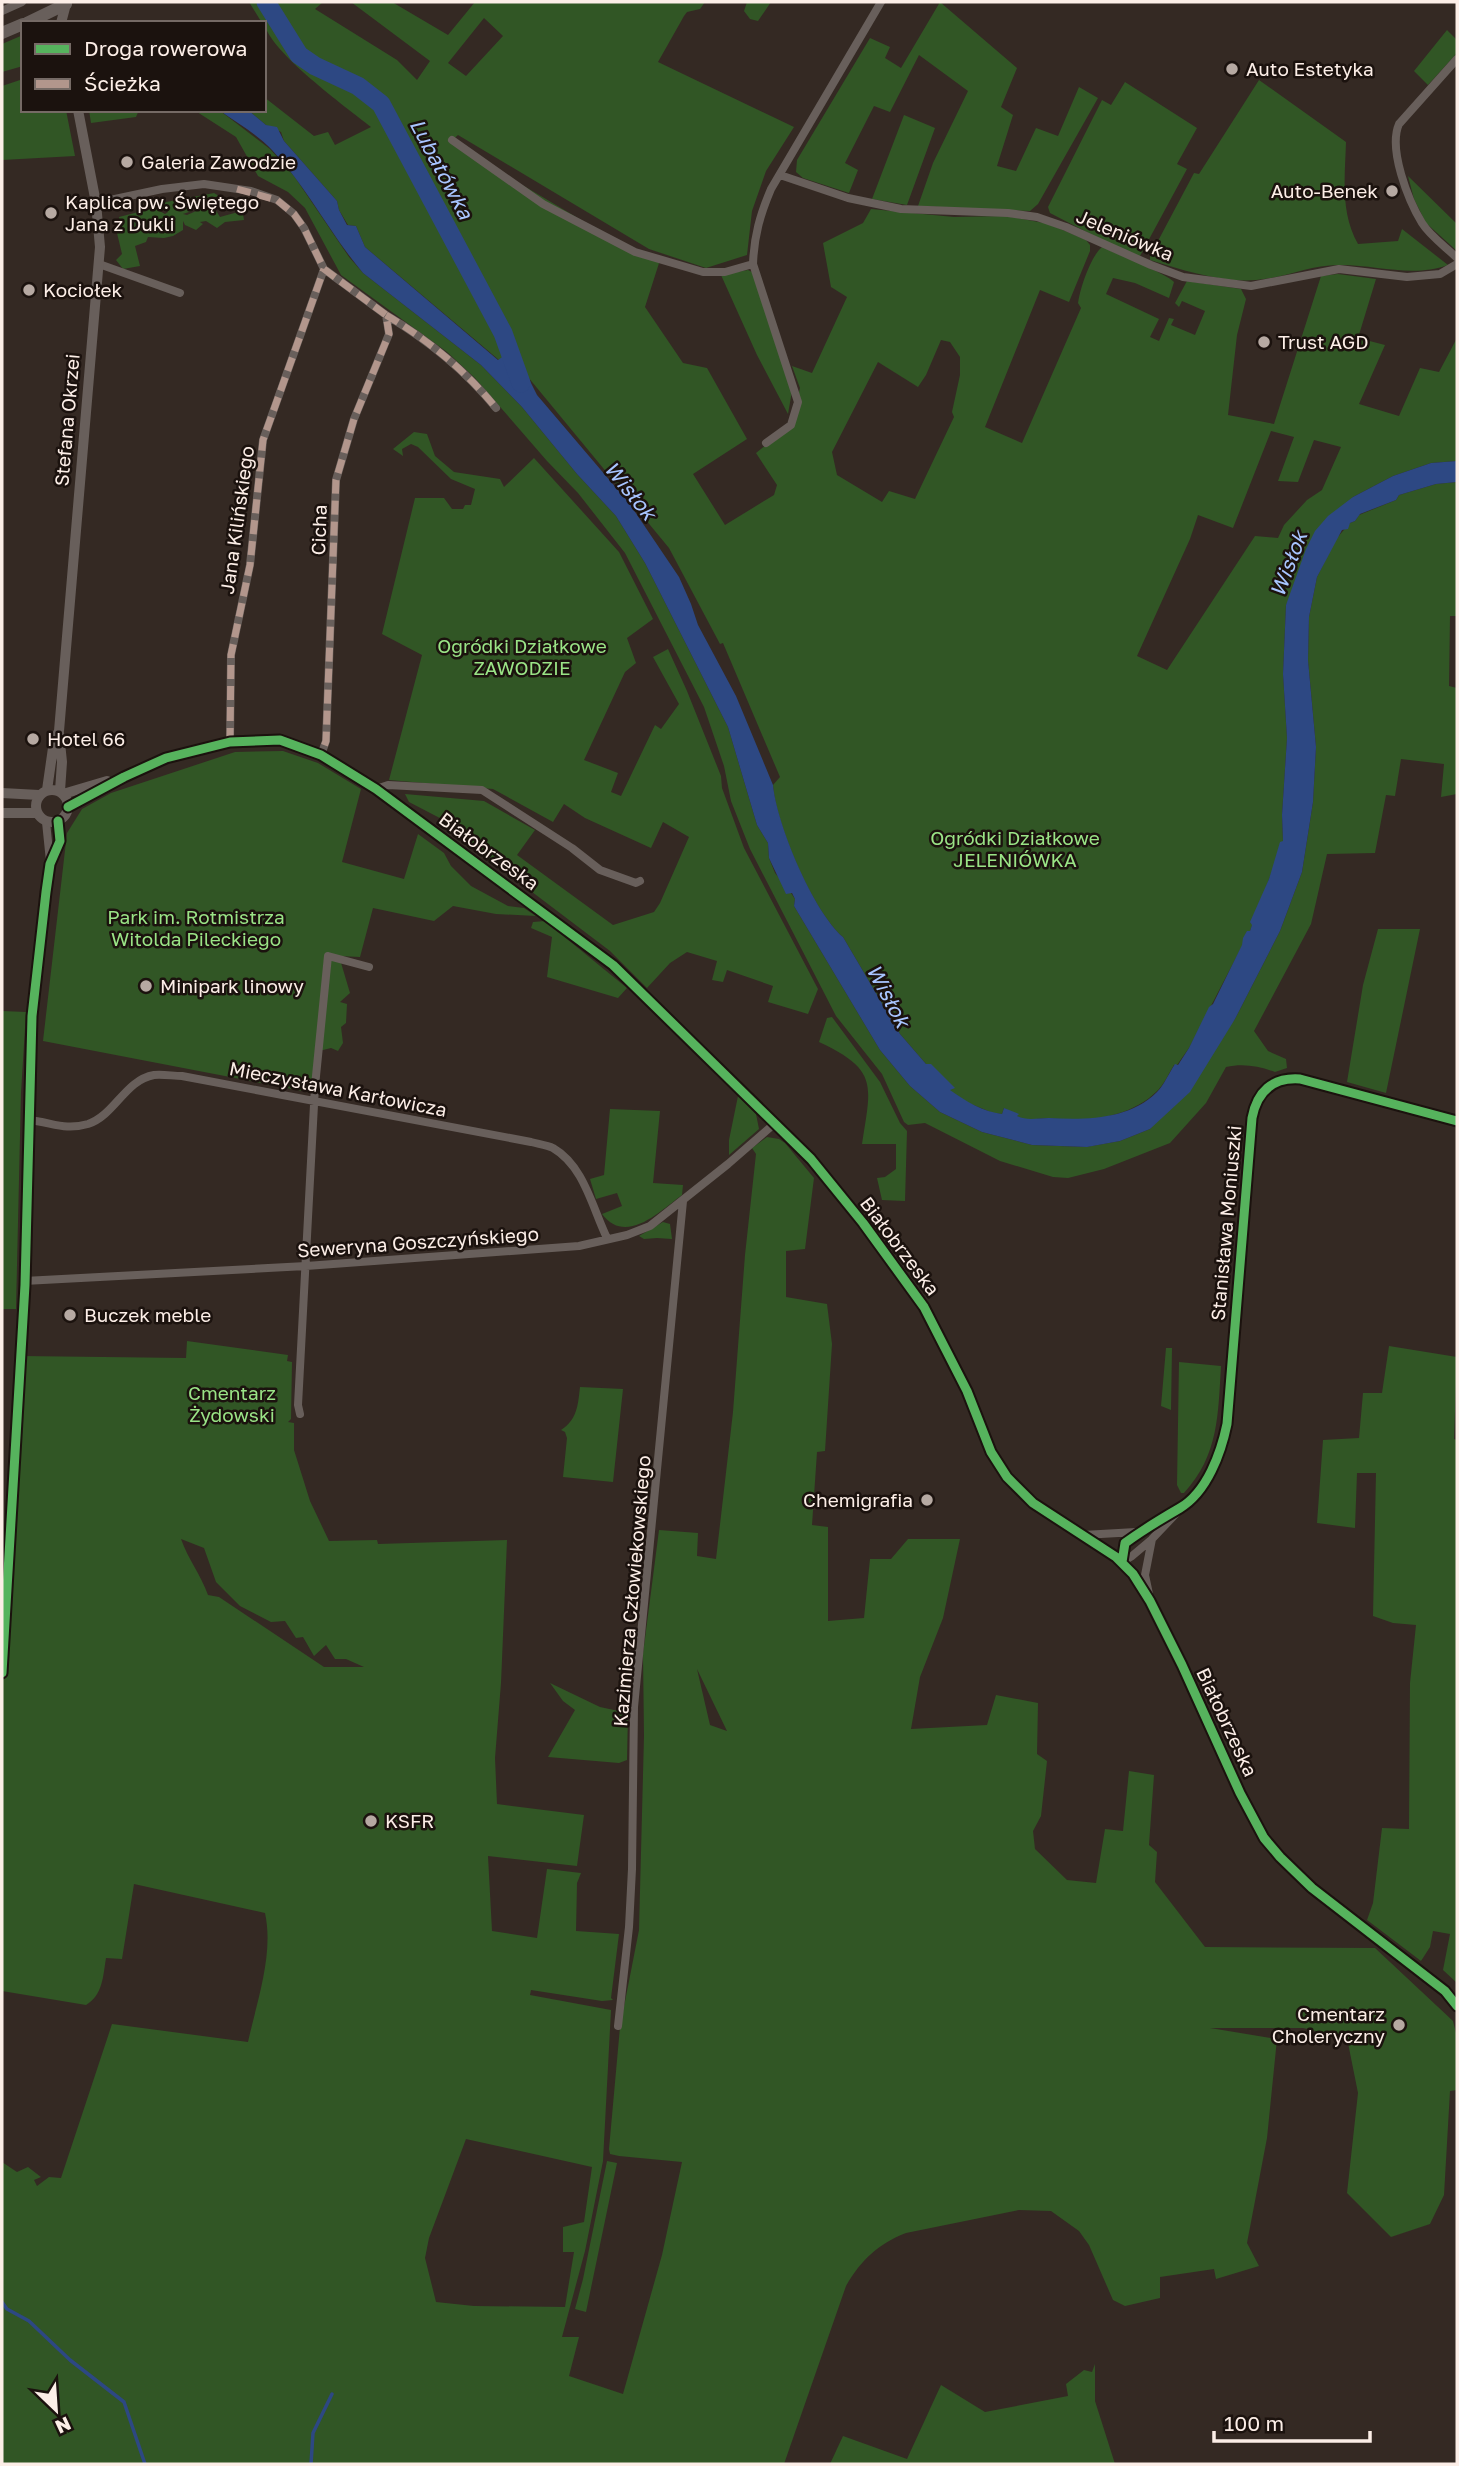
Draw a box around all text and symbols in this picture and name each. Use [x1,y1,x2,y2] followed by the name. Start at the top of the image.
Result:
[21,21,266,112] legend
[84,35,247,61] text: Droga rowerowa
[1246,57,1374,80] place label: Auto Estetyka
[1224,61,1240,77] marker: Auto Estetyka
[84,70,161,96] text: Ścieżka
[405,114,480,224] water label: Lubatówka
[141,150,296,173] place label: Galeria Zawodzie
[119,154,135,170] marker: Galeria Zawodzie
[1271,179,1378,202] place label: Auto-Benek
[1384,183,1400,199] marker: Auto-Benek
[65,190,259,235] place label: Kaplica pw. Świętego Jana z Dukli
[1073,204,1177,265] street label: Jeleniówka
[43,205,59,221] marker: Kaplica pw. Świętego Jana z Dukli
[43,278,122,301] place label: Kociołek
[21,282,37,298] marker: Kociołek
[1278,330,1368,353] place label: Trust AGD
[1256,334,1272,350] marker: Trust AGD
[49,353,84,487] street label: Stefana Okrzei
[215,444,258,596] street label: Jana Kilińskiego
[599,456,664,527] water label: Wisłok
[306,504,331,556] street label: Cicha
[1264,525,1313,600] water label: Wisłok
[437,634,607,679] park label: Ogródki Działkowe ZAWODZIE
[47,727,125,750] place label: Hotel 66
[25,731,41,747] marker: Hotel 66
[435,807,544,894] street label: Białobrzeska
[930,826,1100,871] park label: Ogródki Działkowe JELENIÓWKA
[107,905,285,950] park label: Park im. Rotmistrza Witolda Pileckiego
[861,959,917,1034] water label: Wisłok
[160,974,304,997] place label: Minipark linowy
[138,978,154,994] marker: Minipark linowy
[227,1056,449,1121] street label: Mieczysława Karłowicza
[1206,1124,1246,1322] street label: Stanisława Moniuszki
[856,1192,945,1300] street label: Białobrzeska
[296,1222,540,1261] street label: Seweryna Goszczyńskiego
[84,1303,211,1326] place label: Buczek meble
[62,1307,78,1323] marker: Buczek meble
[188,1381,276,1426] park label: Cmentarz Żydowski
[608,1454,655,1728] street label: Kazimierza Człowiekowskiego
[803,1488,913,1511] place label: Chemigrafia
[919,1492,935,1508] marker: Chemigrafia
[1192,1664,1263,1780] street label: Białobrzeska
[385,1809,434,1832] place label: KSFR
[363,1813,379,1829] marker: KSFR
[1272,2002,1385,2047] place label: Cmentarz Choleryczny
[1391,2017,1407,2033] marker: Cmentarz Choleryczny
[21,2375,91,2445] north arrow
[1214,2400,1370,2444] scale bar
[1224,2410,1284,2436] text: 100 m
[52,2412,75,2439] text: N

